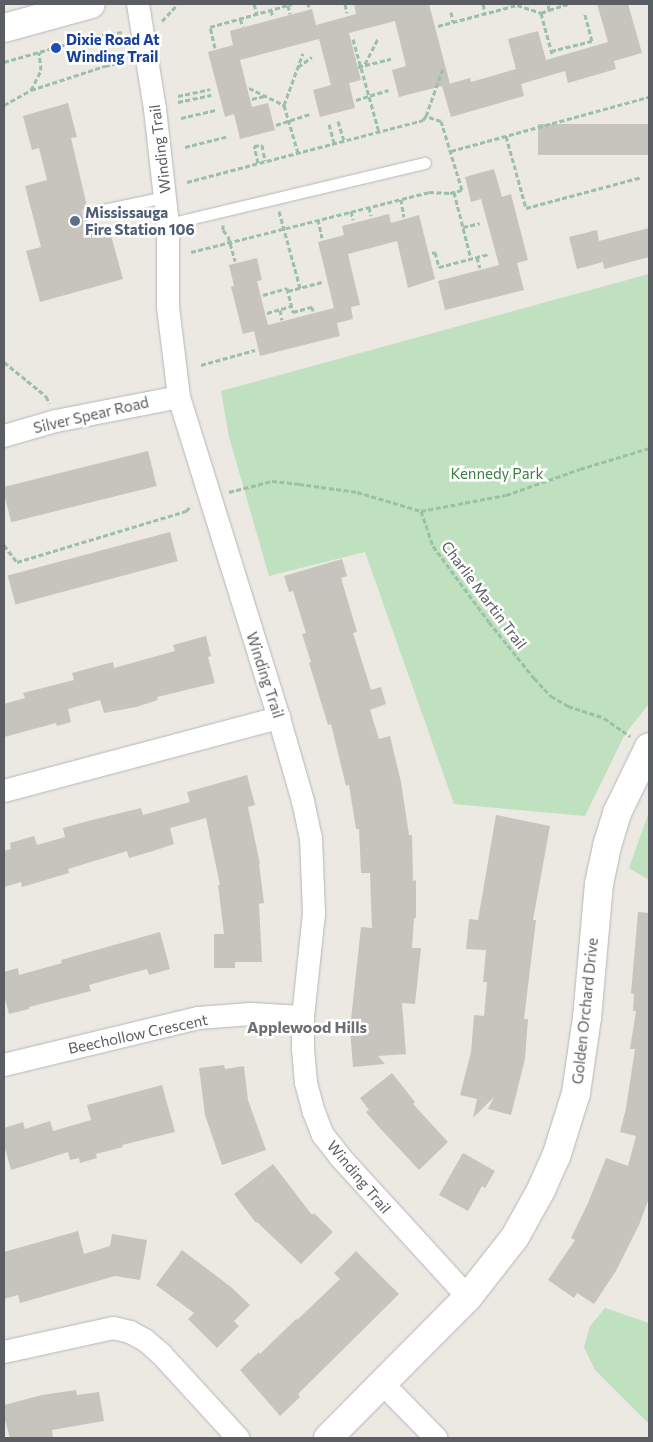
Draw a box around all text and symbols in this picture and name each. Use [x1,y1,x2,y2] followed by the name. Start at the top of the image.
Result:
[66,30,159,65] place label: Dixie Road At Winding Trail
[50,42,62,54] marker: Dixie Road At Winding Trail
[146,103,174,195] street label: Winding Trail
[85,203,195,238] place label: Mississauga Fire Station 106
[69,215,81,227] marker: Mississauga Fire Station 106
[31,393,151,437] street label: Silver Spear Road
[450,465,544,483] park label: Kennedy Park
[438,538,530,652] street label: Charlie Martin Trail
[243,630,287,720] street label: Winding Trail
[568,937,602,1085] street label: Golden Orchard Drive
[66,1010,210,1058] street label: Beechollow Crescent
[247,1017,367,1037] district label: Applewood Hills
[323,1137,395,1217] street label: Winding Trail

